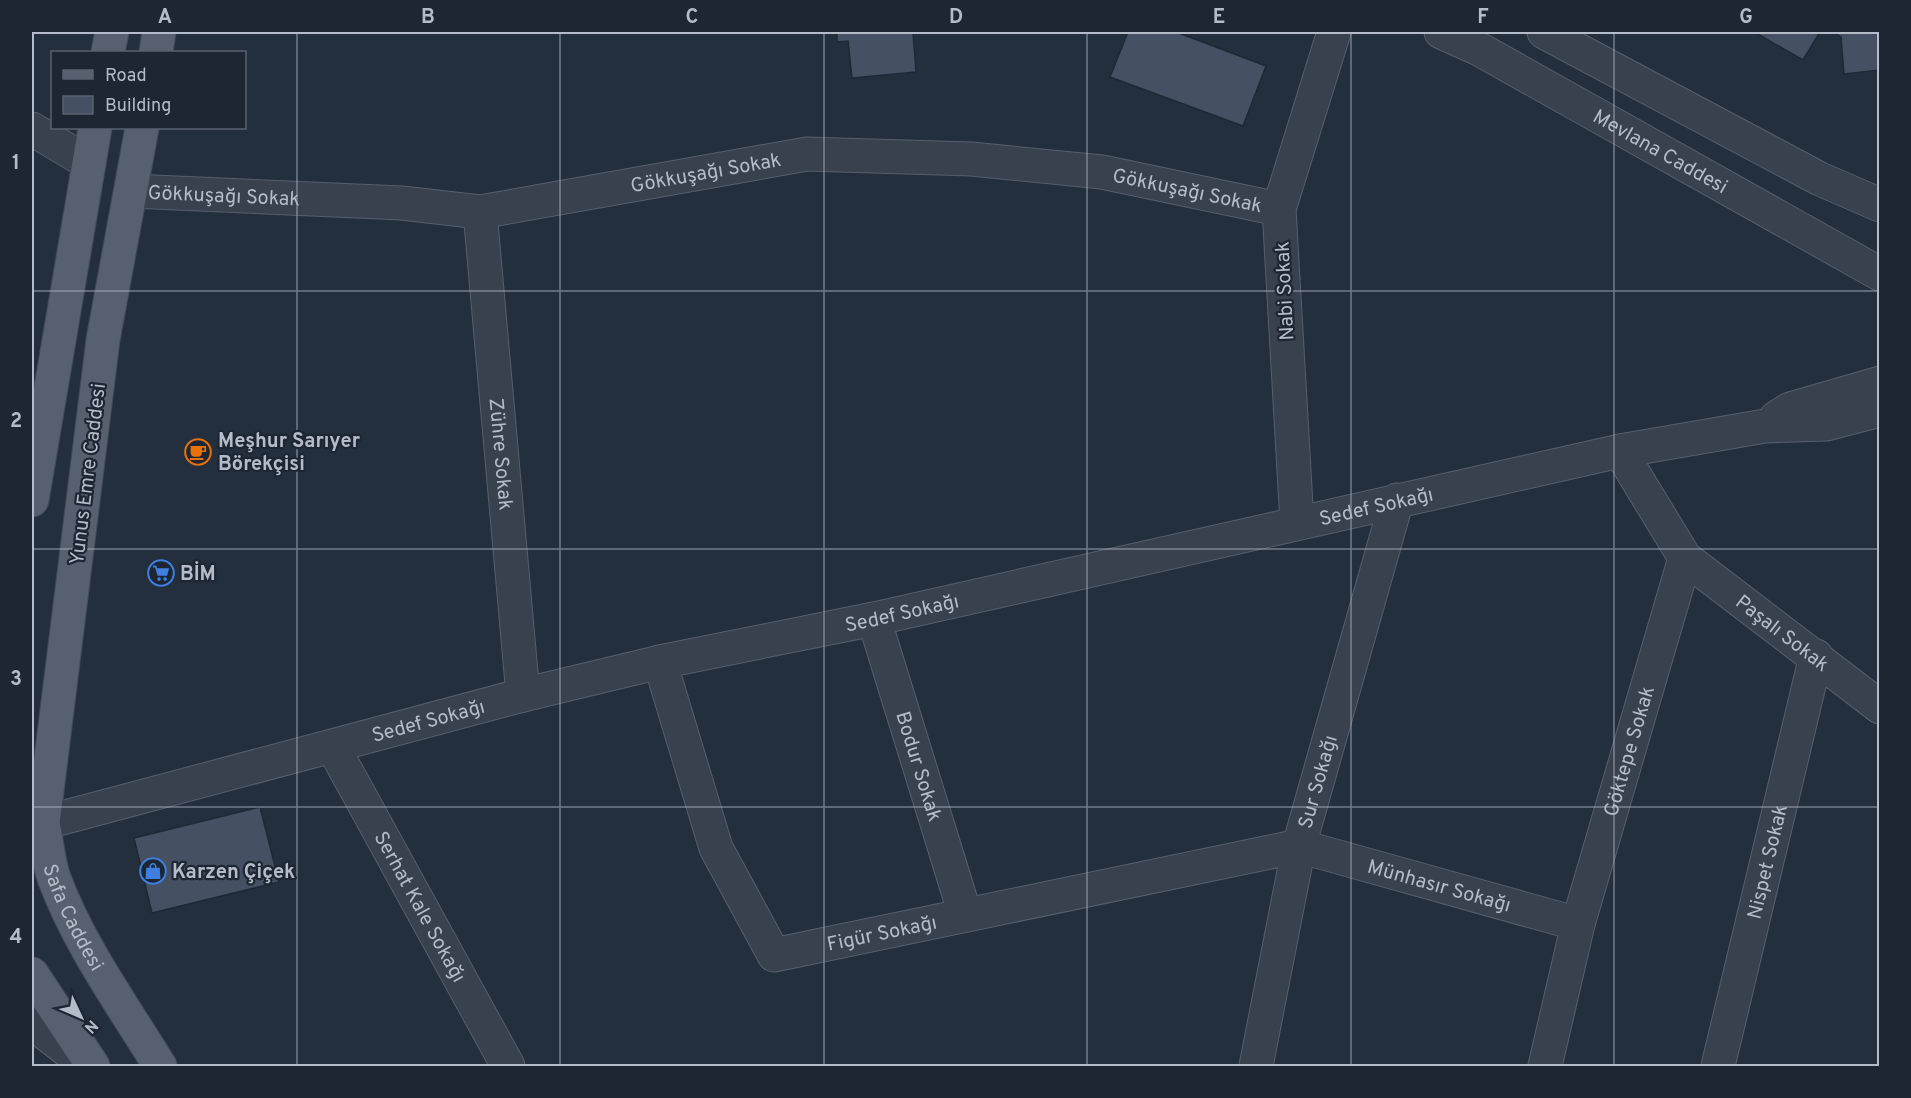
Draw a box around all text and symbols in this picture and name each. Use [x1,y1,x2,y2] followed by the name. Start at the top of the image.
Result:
[158,5,172,31] text: A
[421,5,435,31] text: B
[686,5,698,31] text: C
[949,5,963,31] text: D
[1213,5,1225,31] text: E
[1477,5,1489,31] text: F
[1739,5,1753,31] text: G
[51,51,246,129] legend
[105,65,147,88] text: Road
[105,95,171,118] text: Building
[1588,104,1732,201] street label: Mevlana Caddesi
[629,148,783,200] street label: Gökkuşağı Sokak
[12,151,20,177] text: 1
[1110,164,1264,220] street label: Gökkuşağı Sokak
[147,181,301,213] street label: Gökkuşağı Sokak
[1270,241,1302,341] street label: Nabi Sokak
[65,382,113,566] street label: Yunus Emre Caddesi
[482,397,517,511] street label: Zühre Sokak
[10,409,22,435] text: 2
[218,429,361,478] place label: Meşhur Sarıyer Börekçisi
[183,437,213,467] cafe icon: Meşhur Sarıyer Börekçisi
[1317,482,1436,533] street label: Sedef Sokağı
[146,558,176,588] supermarket icon: BİM
[180,560,216,588] place label: BİM
[843,589,962,639] street label: Sedef Sokağı
[1729,590,1834,678] street label: Paşalı Sokak
[10,667,22,693] text: 3
[1599,683,1662,820] street label: Göktepe Sokak
[369,695,488,750] street label: Sedef Sokağı
[888,708,947,825] street label: Bodur Sokak
[1294,732,1345,832] street label: Sur Sokağı
[1742,802,1795,922] street label: Nispet Sokak
[367,827,471,988] street label: Serhat Kale Sokağı
[1364,855,1514,920] street label: Münhasır Sokağı
[138,856,168,886] shop icon: Karzen Çiçek
[172,860,295,886] place label: Karzen Çiçek
[36,862,108,976] street label: Safa Caddesi
[825,911,939,959] street label: Figür Sokağı
[10,925,22,951] text: 4
[51,987,111,1047] north arrow
[79,1015,102,1037] text: N

